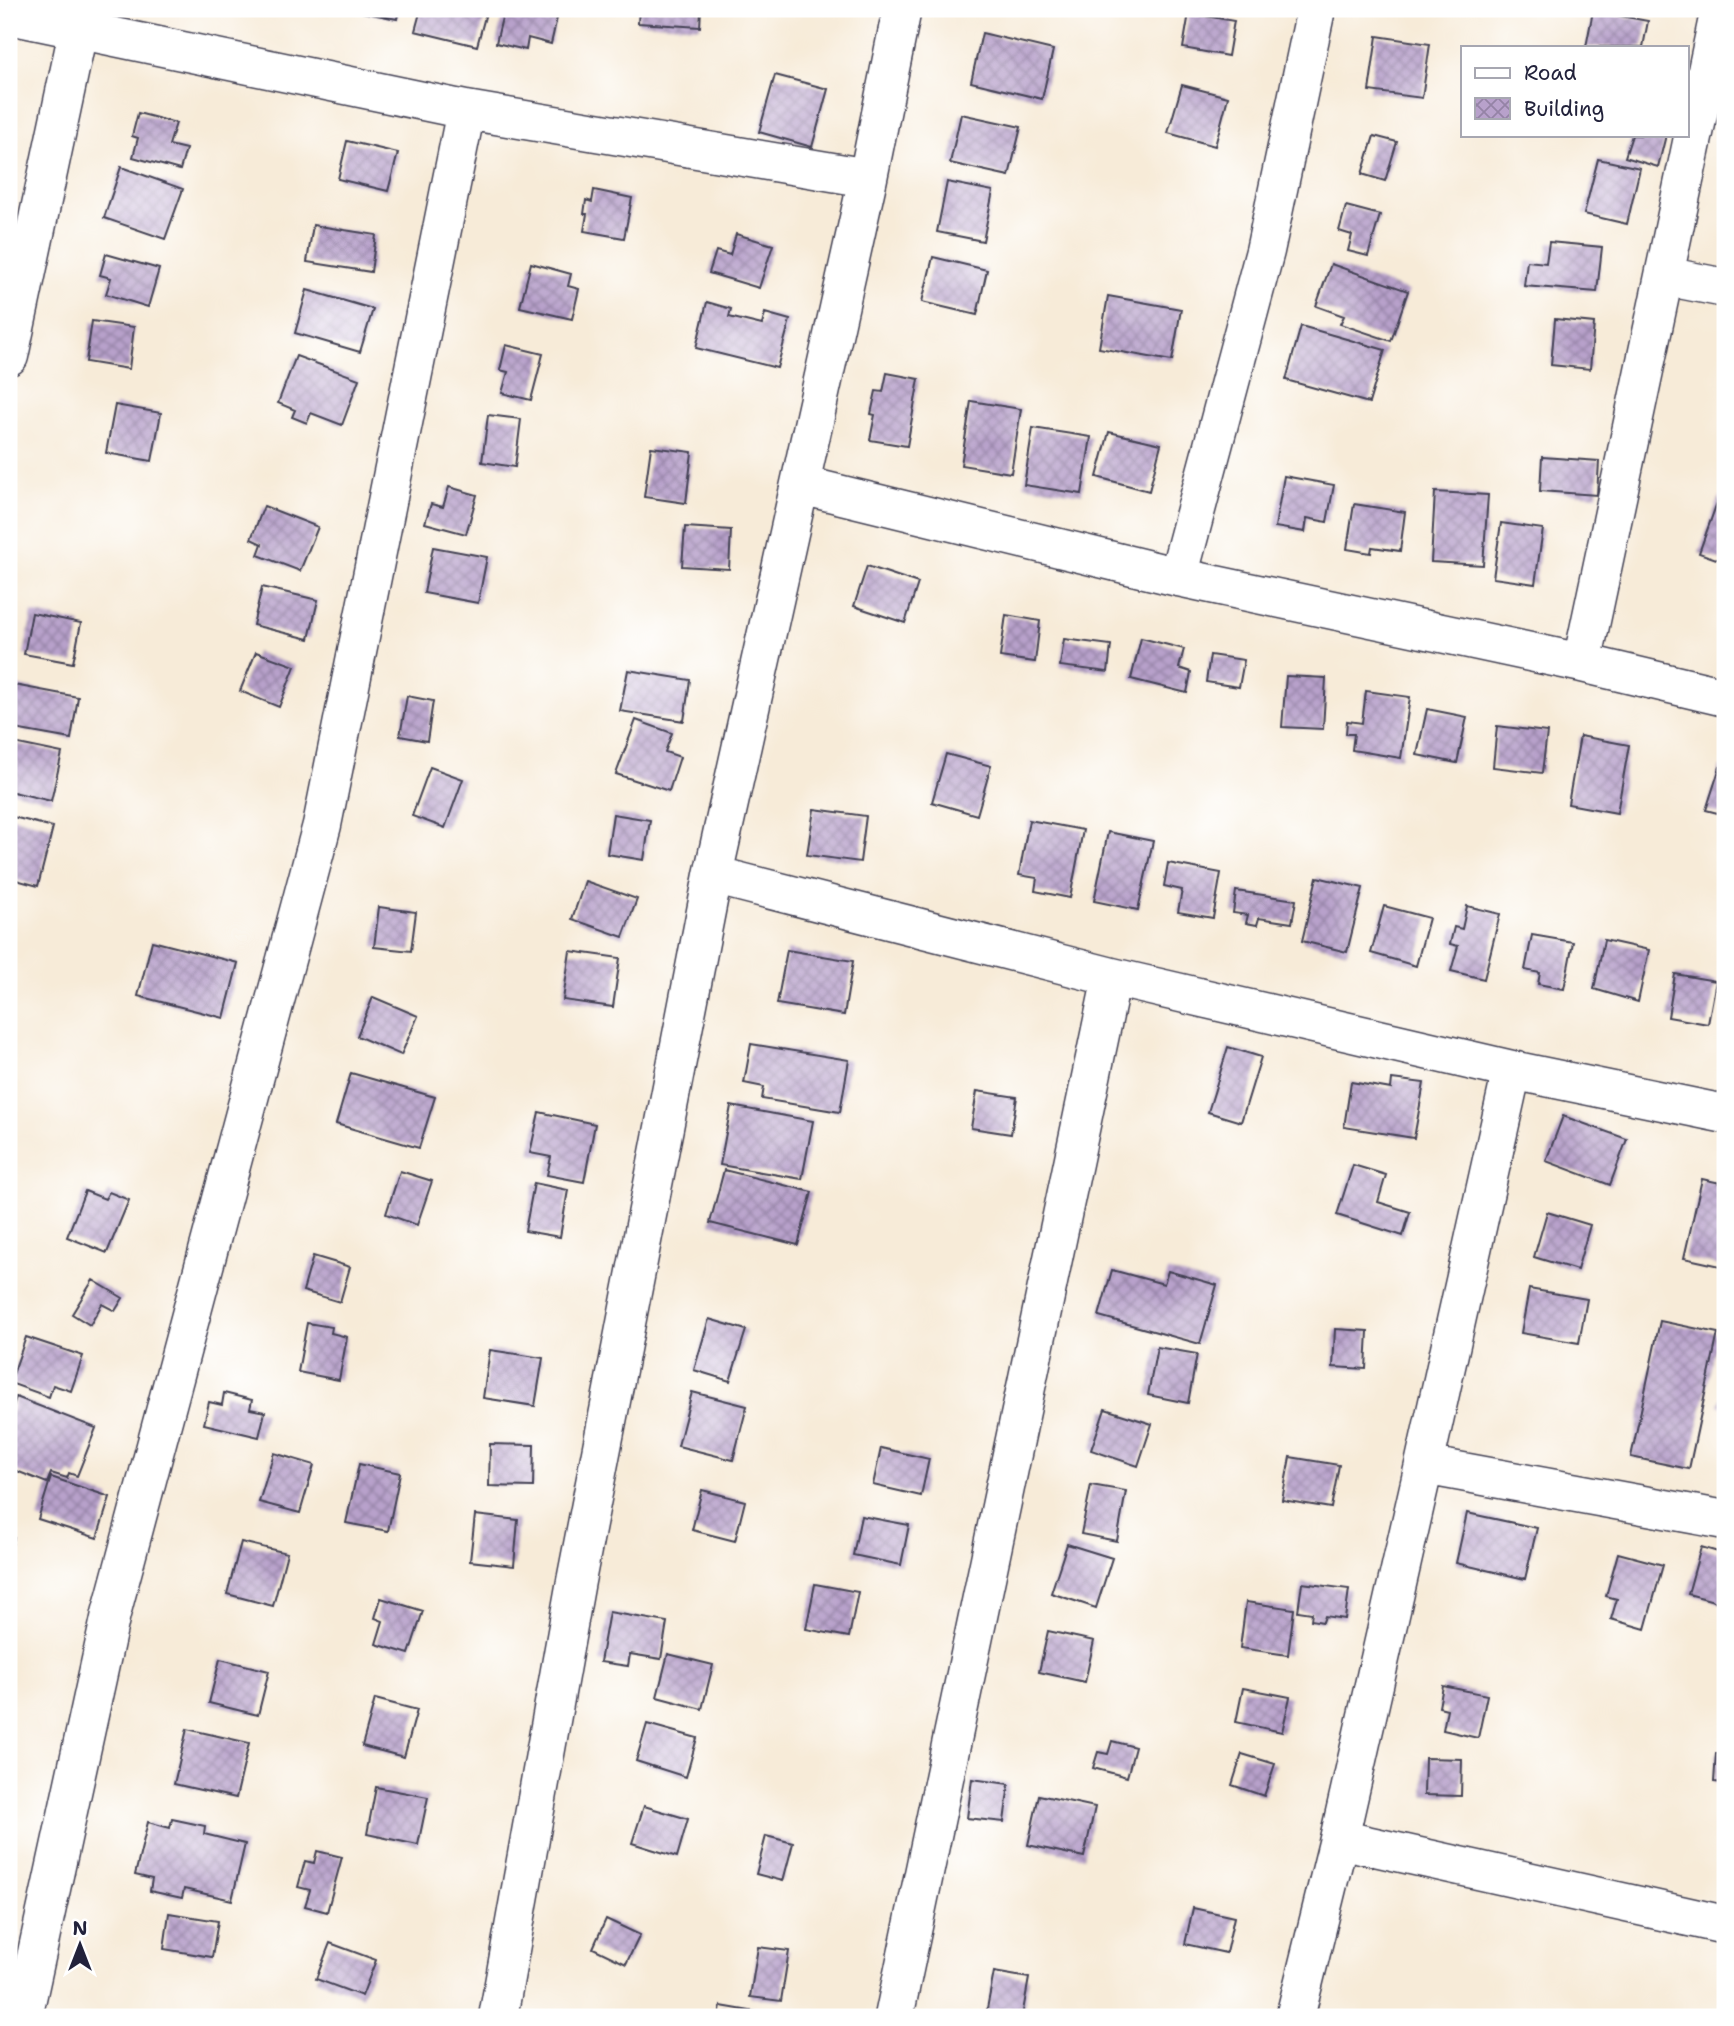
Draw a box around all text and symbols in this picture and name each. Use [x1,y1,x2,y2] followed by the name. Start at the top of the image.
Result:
[1461,46,1688,136] legend
[1524,59,1577,87] text: Road
[1524,95,1604,123] text: Building
[46,1910,116,1980] north arrow
[72,1916,88,1941] text: N

